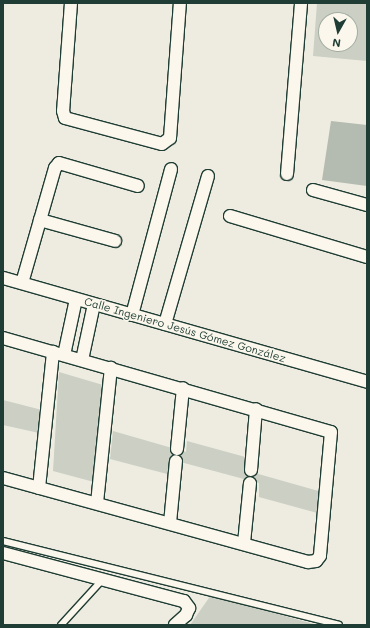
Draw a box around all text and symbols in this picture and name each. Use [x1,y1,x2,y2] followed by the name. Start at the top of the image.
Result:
[318,12,358,52] north arrow
[331,35,342,51] text: N
[83,295,287,365] street label: Calle Ingeniero Jesús Gómez González

